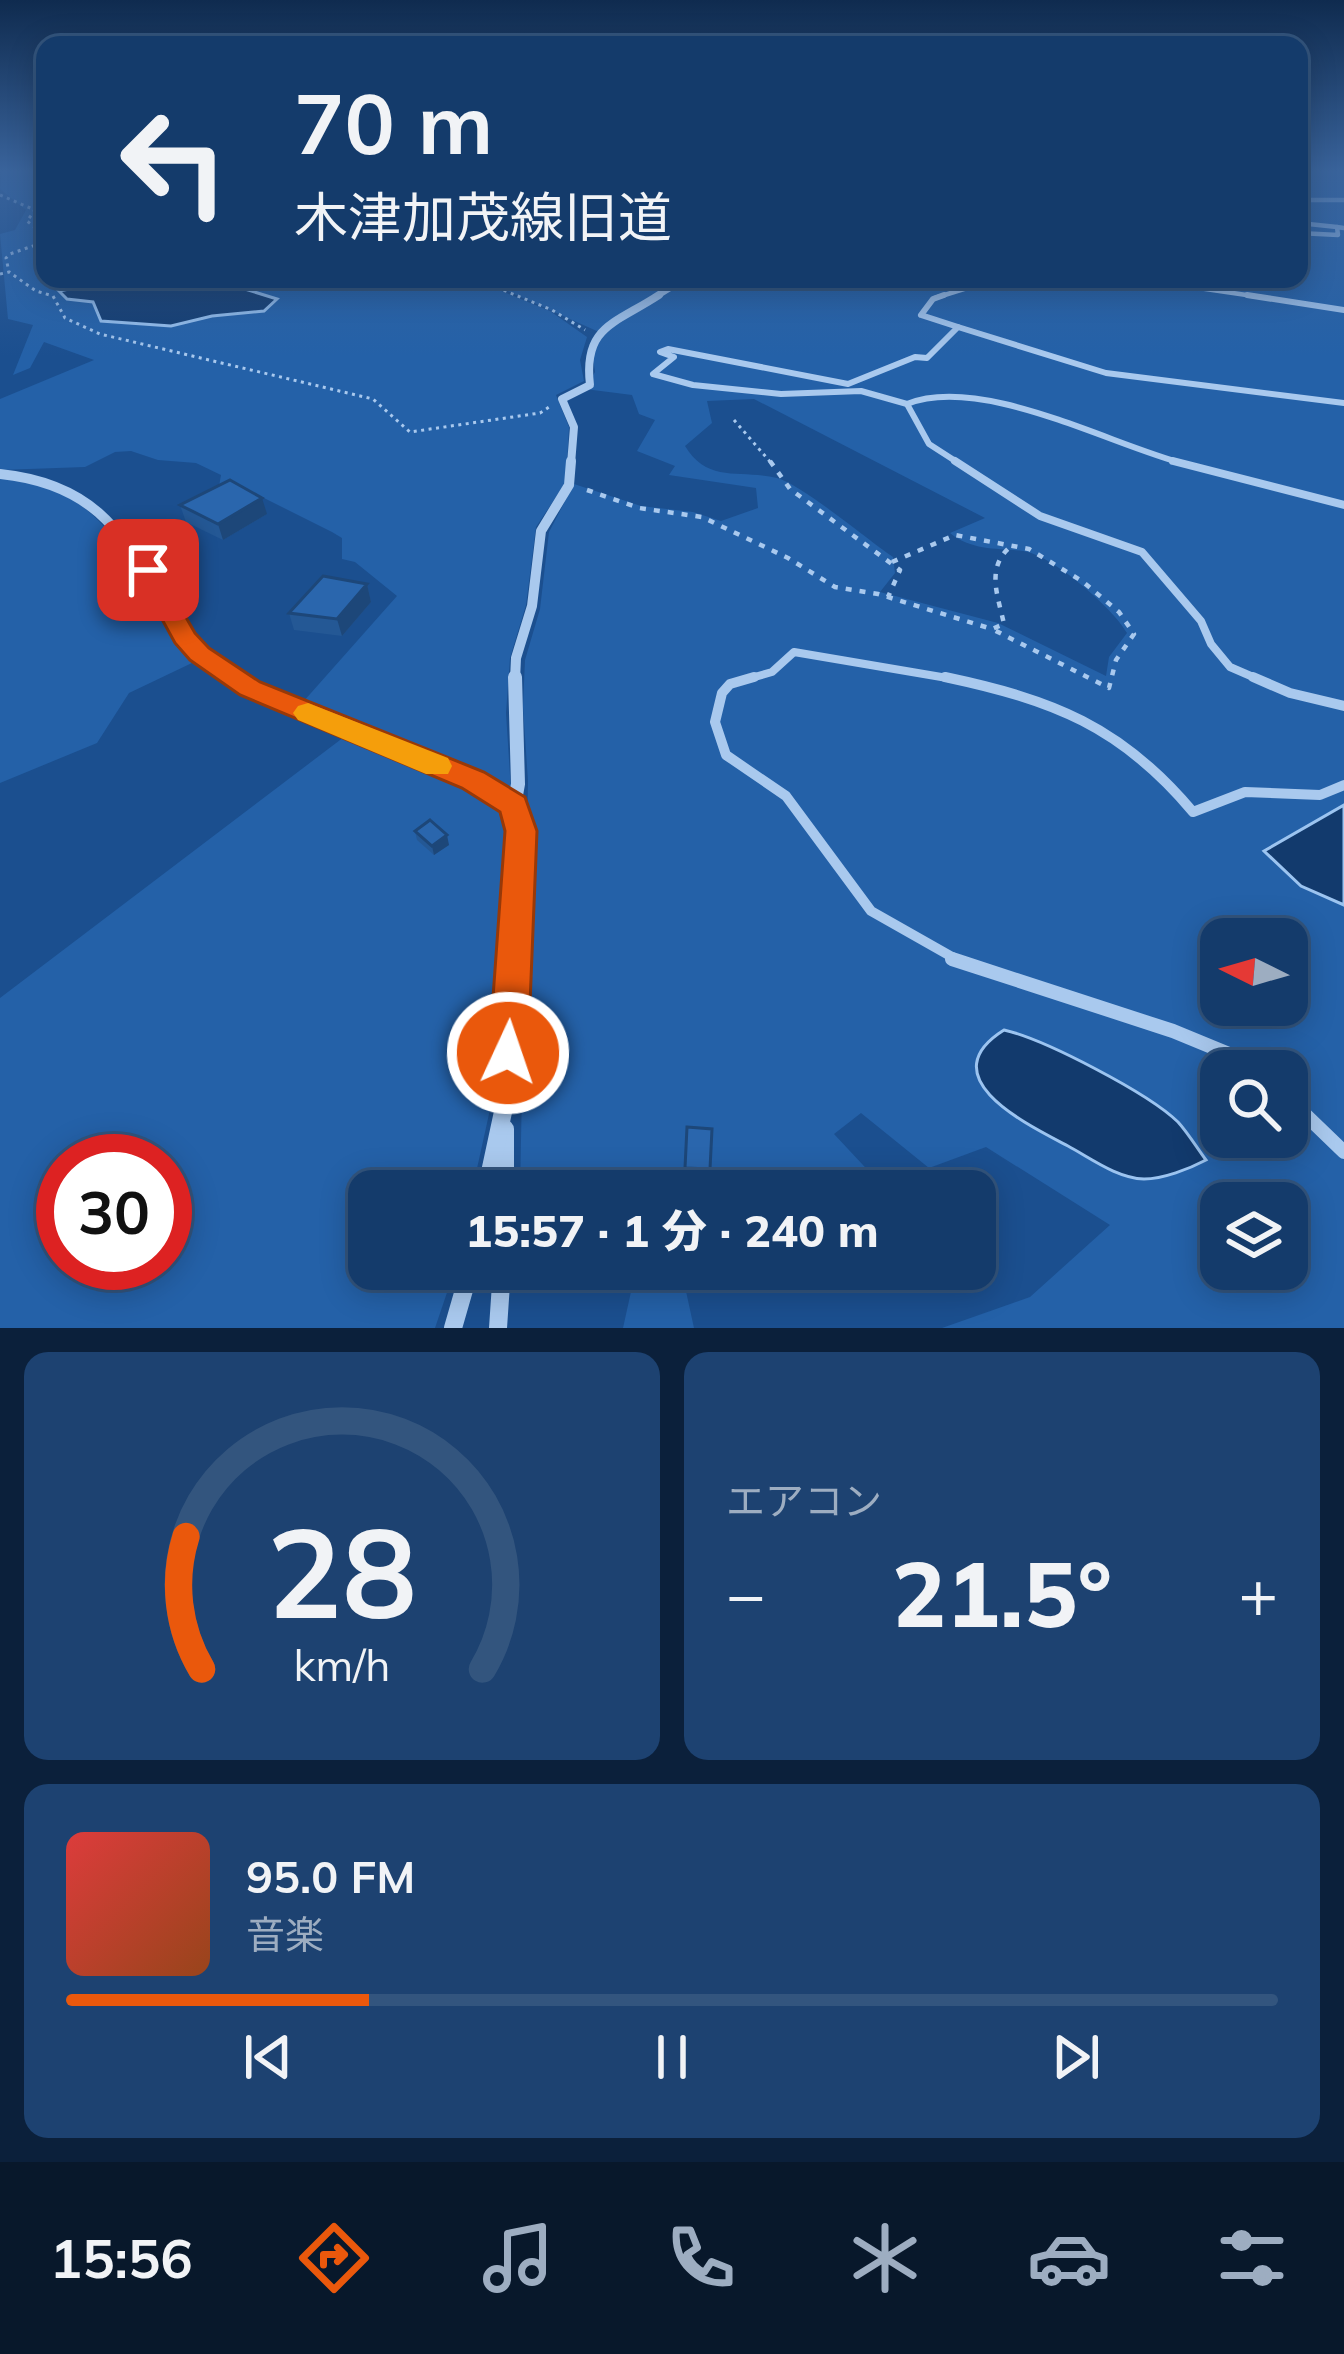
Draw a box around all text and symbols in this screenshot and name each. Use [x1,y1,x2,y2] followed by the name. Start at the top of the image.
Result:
[294,70,493,175] text: 70 m
[96,84,252,240] icon: left
[294,183,672,251] text: 木津加茂線旧道
[97,519,199,621] pin
[115,537,181,603] icon: arrive
[1200,918,1308,1026] north arrow
[1200,918,1308,1290] map controls
[445,990,571,1116] position arrow
[1200,1050,1308,1158] button: search
[36,1134,192,1290] speed limit sign: 30
[1200,1182,1308,1290] button: layers
[465,1202,879,1258] text: 15:57 · 1 分 · 240 m
[726,1476,882,1525] text: エアコン
[267,1493,417,1649] text: 28
[892,1537,1112,1650] text: 21.5°
[726,1552,766,1635] text: −
[1238,1552,1278,1635] text: +
[293,1638,391,1692] text: km/h
[246,1848,415,1904] text: 95.0 FM
[246,1910,324,1959] text: 音楽
[235,2024,301,2090] icon: previous
[639,2024,705,2090] icon: pause
[1043,2024,1109,2090] icon: next
[292,2216,376,2300] icon: directions
[476,2216,560,2300] icon: music
[659,2216,743,2300] icon: phone
[843,2216,927,2300] icon: climate
[1027,2216,1111,2300] icon: car
[1210,2216,1294,2300] icon: filters
[50,2224,193,2292] text: 15:56

